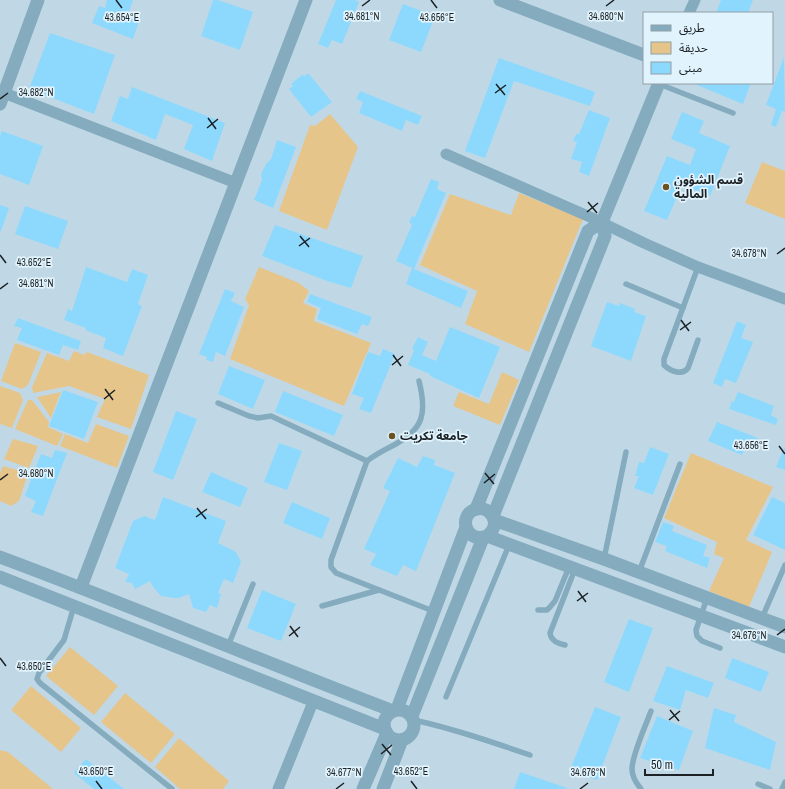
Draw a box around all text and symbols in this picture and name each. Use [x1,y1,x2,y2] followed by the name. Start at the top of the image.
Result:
[345,10,380,23] text: 34.681°N
[589,10,624,23] text: 34.680°N
[105,11,139,24] text: 43.654°E
[420,11,454,24] text: 43.656°E
[643,12,773,84] legend
[679,20,705,36] text: طريق
[679,40,708,56] text: حديقة
[679,60,702,76] text: مبنى
[19,86,54,99] text: 34.682°N
[674,172,743,202] place label: قسم الشؤون المالية
[661,182,671,192] marker: قسم الشؤون المالية
[732,247,767,260] text: 34.678°N
[17,256,51,269] text: 43.652°E
[19,277,54,290] text: 34.681°N
[400,428,468,444] place label: جامعة تكريت
[387,431,397,441] marker: جامعة تكريت
[734,439,768,452] text: 43.656°E
[19,467,54,480] text: 34.680°N
[732,629,767,642] text: 34.676°N
[17,660,51,673] text: 43.650°E
[645,751,713,777] scale bar
[651,757,673,773] text: 50 m
[79,765,113,778] text: 43.650°E
[394,765,428,778] text: 43.652°E
[327,766,362,779] text: 34.677°N
[571,766,606,779] text: 34.676°N

